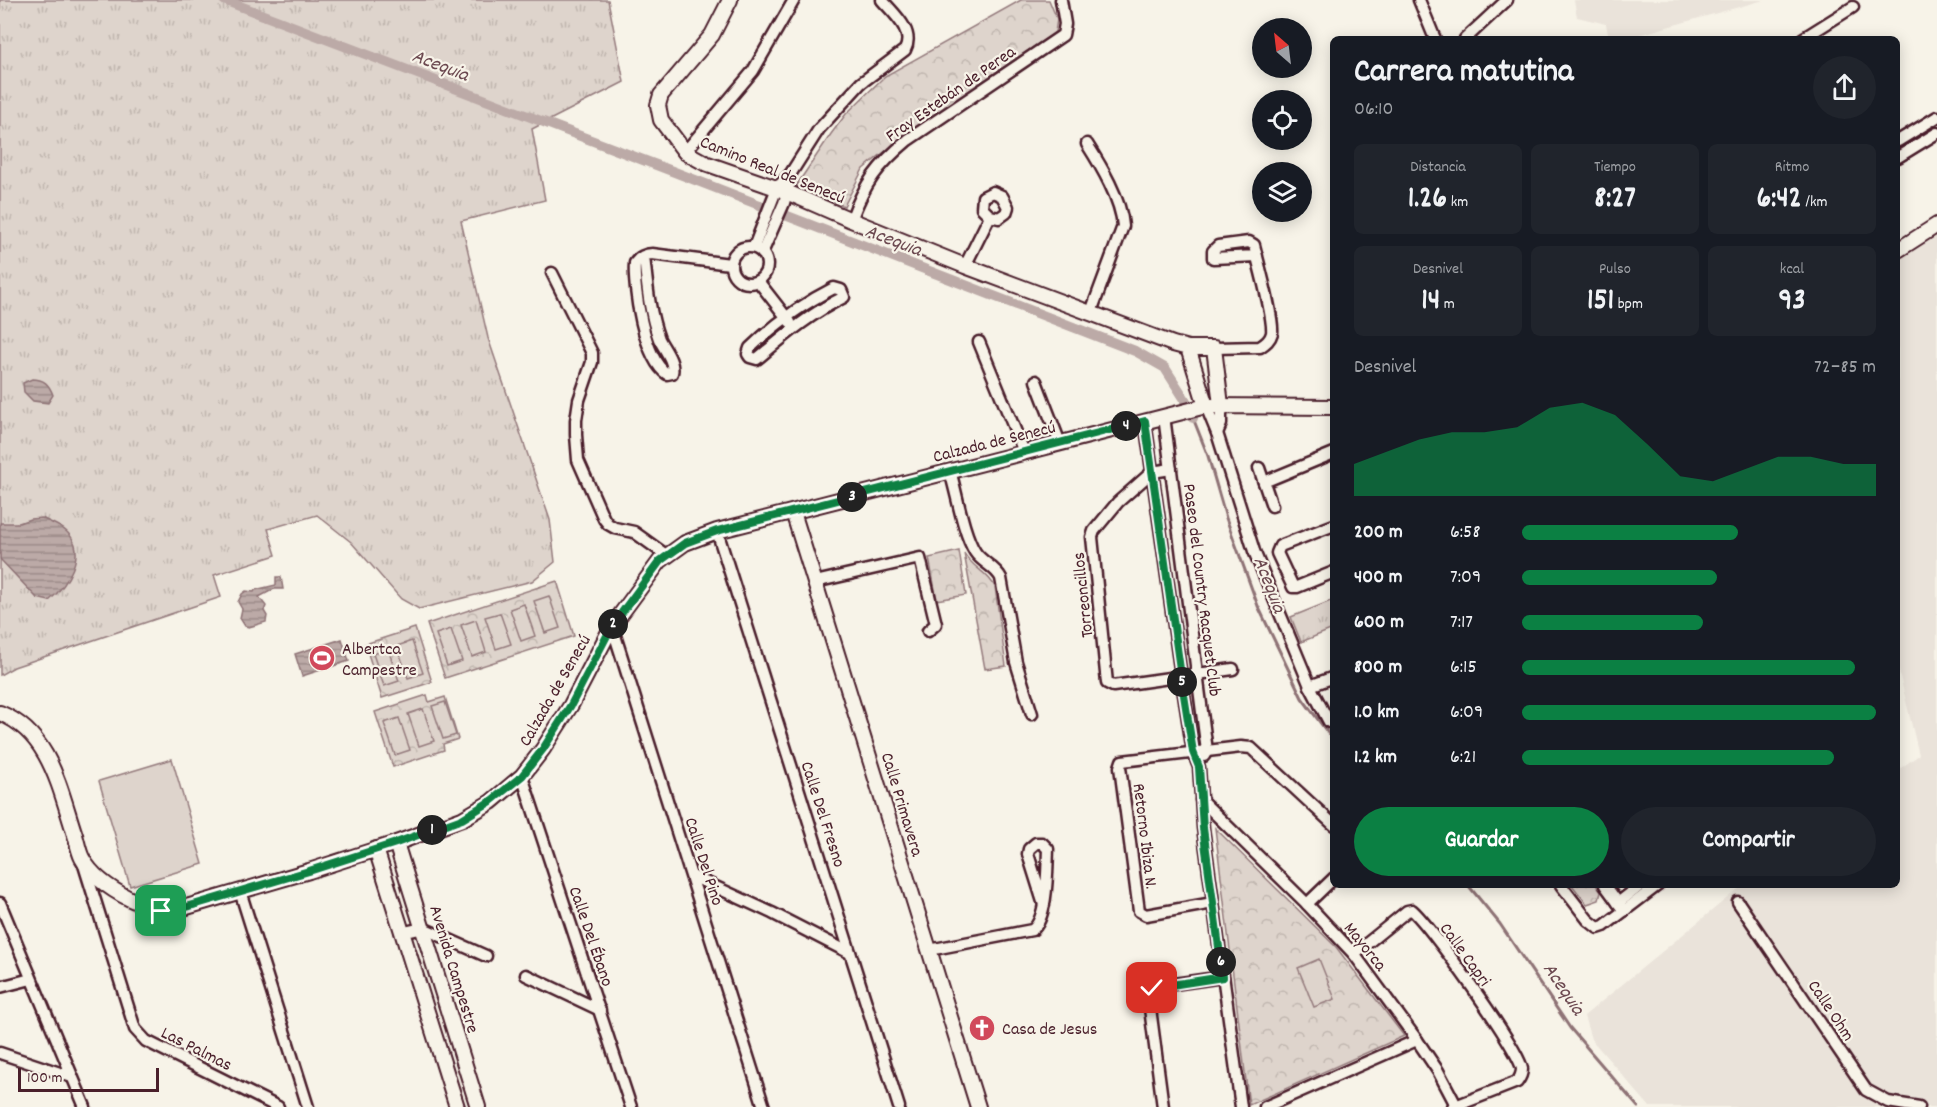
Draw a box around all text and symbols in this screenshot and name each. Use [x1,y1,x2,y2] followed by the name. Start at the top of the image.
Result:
[1252,18,1312,78] north arrow
[1252,18,1312,222] map controls
[881,40,1022,149] street label: Fray Estebán de Perea
[408,43,474,91] water label: Acequia
[1354,50,1574,97] text: Carrera matutina
[1813,56,1876,119] button: share
[1252,90,1312,150] button: locate
[1354,96,1393,124] text: 06:10
[696,131,848,212] street label: Camino Real de Senecú
[1410,156,1466,179] text: Distancia
[1594,156,1636,179] text: Tiempo
[1775,156,1809,179] text: Ritmo
[1252,162,1312,222] button: layers
[1408,179,1447,222] text: 1.26
[1594,179,1636,222] text: 8:27
[1756,179,1802,222] text: 6:42
[1447,191,1468,214] text: km
[1802,191,1828,214] text: /km
[861,218,927,266] water label: Acequia
[1413,258,1463,281] text: Desnivel
[1599,258,1631,281] text: Pulso
[1780,258,1804,281] text: kcal
[1421,281,1440,324] text: 14
[1587,281,1614,324] text: 151
[1778,281,1806,324] text: 93
[1440,293,1455,316] text: m
[1614,293,1643,316] text: bpm
[1354,354,1416,382] text: Desnivel
[1814,354,1876,382] text: 72–85 m
[1111,411,1141,441] pin: 4
[1123,414,1129,437] text: 4
[931,416,1059,471] street label: Calzada de Senecú
[837,482,867,512] pin: 3
[1175,482,1226,698] street label: Paseo del Country Racquet Club
[848,485,856,508] text: 3
[1354,519,1403,547] text: 200 m
[1450,519,1480,547] text: 6:58
[1068,551,1101,639] street label: Torreoncillos
[1245,553,1292,619] water label: Acequia
[1354,564,1402,592] text: 400 m
[1450,564,1481,592] text: 7:09
[598,609,628,639] pin: 2
[1354,609,1404,637] text: 600 m
[1450,609,1473,637] text: 7:17
[610,612,617,635] text: 2
[514,631,598,752] street label: Calzada de Senecú
[342,638,417,684] place label: Albertca Campestre
[307,643,337,673] sports icon: Albertca Campestre
[1354,654,1402,682] text: 800 m
[1450,654,1477,682] text: 6:15
[1167,667,1197,697] pin: 5
[1178,670,1186,693] text: 5
[1354,699,1399,727] text: 1.0 km
[1450,699,1483,727] text: 6:09
[1354,744,1397,772] text: 1.2 km
[1450,744,1476,772] text: 6:21
[873,750,928,860] street label: Calle Primavera
[793,759,851,871] street label: Calle Del Fresno
[1125,782,1162,891] street label: Retorno Ibiza N.
[1354,807,1609,876] button: Guardar
[1621,807,1876,876] button: Compartir
[677,814,729,909] street label: Calle Del Pino
[417,815,447,845] pin: 1
[430,818,434,841] text: 1
[561,883,618,990] street label: Calle Del Ébano
[135,885,186,936] pin
[144,894,177,927] icon: arrive
[421,903,484,1037] street label: Avenida Campestre
[1337,918,1392,978] street label: Mayorca
[1432,918,1496,993] street label: Calle Capri
[1206,947,1236,977] pin: 6
[1217,950,1225,973] text: 6
[1535,958,1591,1023] water label: Acequia
[1126,962,1177,1013] pin
[1135,971,1168,1004] icon: check
[1800,976,1860,1047] street label: Calle Ohm
[967,1013,997,1043] church icon: Casa de Jesus
[1002,1018,1097,1043] place label: Casa de Jesus
[156,1022,236,1079] street label: Las Palmas
[18,1065,159,1092] scale bar
[27,1067,63,1090] text: 100 m

